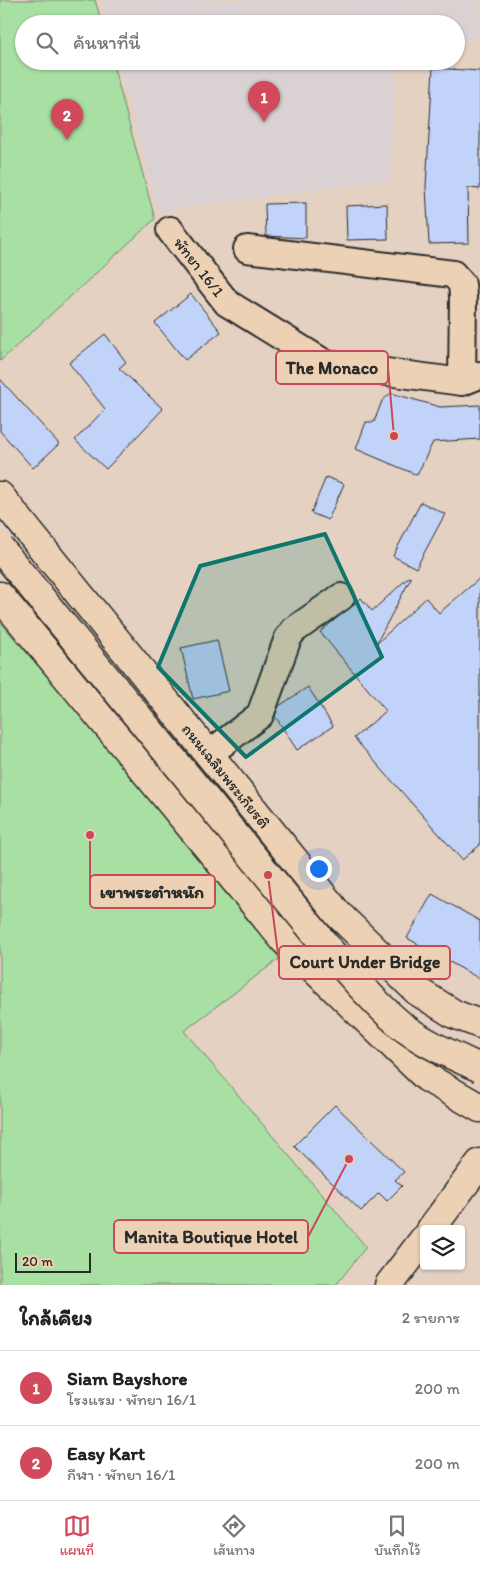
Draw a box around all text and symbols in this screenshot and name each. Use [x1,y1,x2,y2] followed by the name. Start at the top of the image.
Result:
[15,15,465,70] search box
[33,29,61,57] icon: search
[73,31,141,54] text: ค้นหาที่นี่
[248,81,280,122] pin: 1
[51,99,83,140] pin: 2
[170,233,228,301] street label: พัทยา 16/1
[276,351,388,384] callout: The Monaco
[285,357,378,379] text: The Monaco
[178,720,274,832] street label: ถนนเฉลิมพระเกียรติ
[306,856,332,882] your location
[90,875,215,908] callout: เขาพระตำหนัก
[100,881,204,903] text: เขาพระตำหนัก
[279,946,450,979] callout: Court Under Bridge
[289,951,441,973] text: Court Under Bridge
[114,1220,308,1253] callout: Manita Boutique Hotel
[420,1225,465,1270] map controls
[420,1225,465,1270] button: layers
[124,1226,299,1248] text: Manita Boutique Hotel
[15,1250,91,1273] scale bar
[22,1253,53,1270] text: 20 m
[20,1305,92,1330] text: ใกล้เคียง
[402,1308,460,1327] text: 2 รายการ
[67,1367,188,1390] text: Siam Bayshore
[32,1379,40,1398] text: 1
[415,1379,460,1398] text: 200 m
[67,1390,196,1409] text: โรงแรม · พัทยา 16/1
[67,1442,145,1465] text: Easy Kart
[32,1454,40,1473] text: 2
[415,1454,460,1473] text: 200 m
[67,1465,176,1484] text: กีฬา · พัทยา 16/1
[60,1512,94,1559] tab: แผนที่
[213,1512,255,1559] tab: เส้นทาง
[374,1512,420,1559] tab: บันทึกไว้

